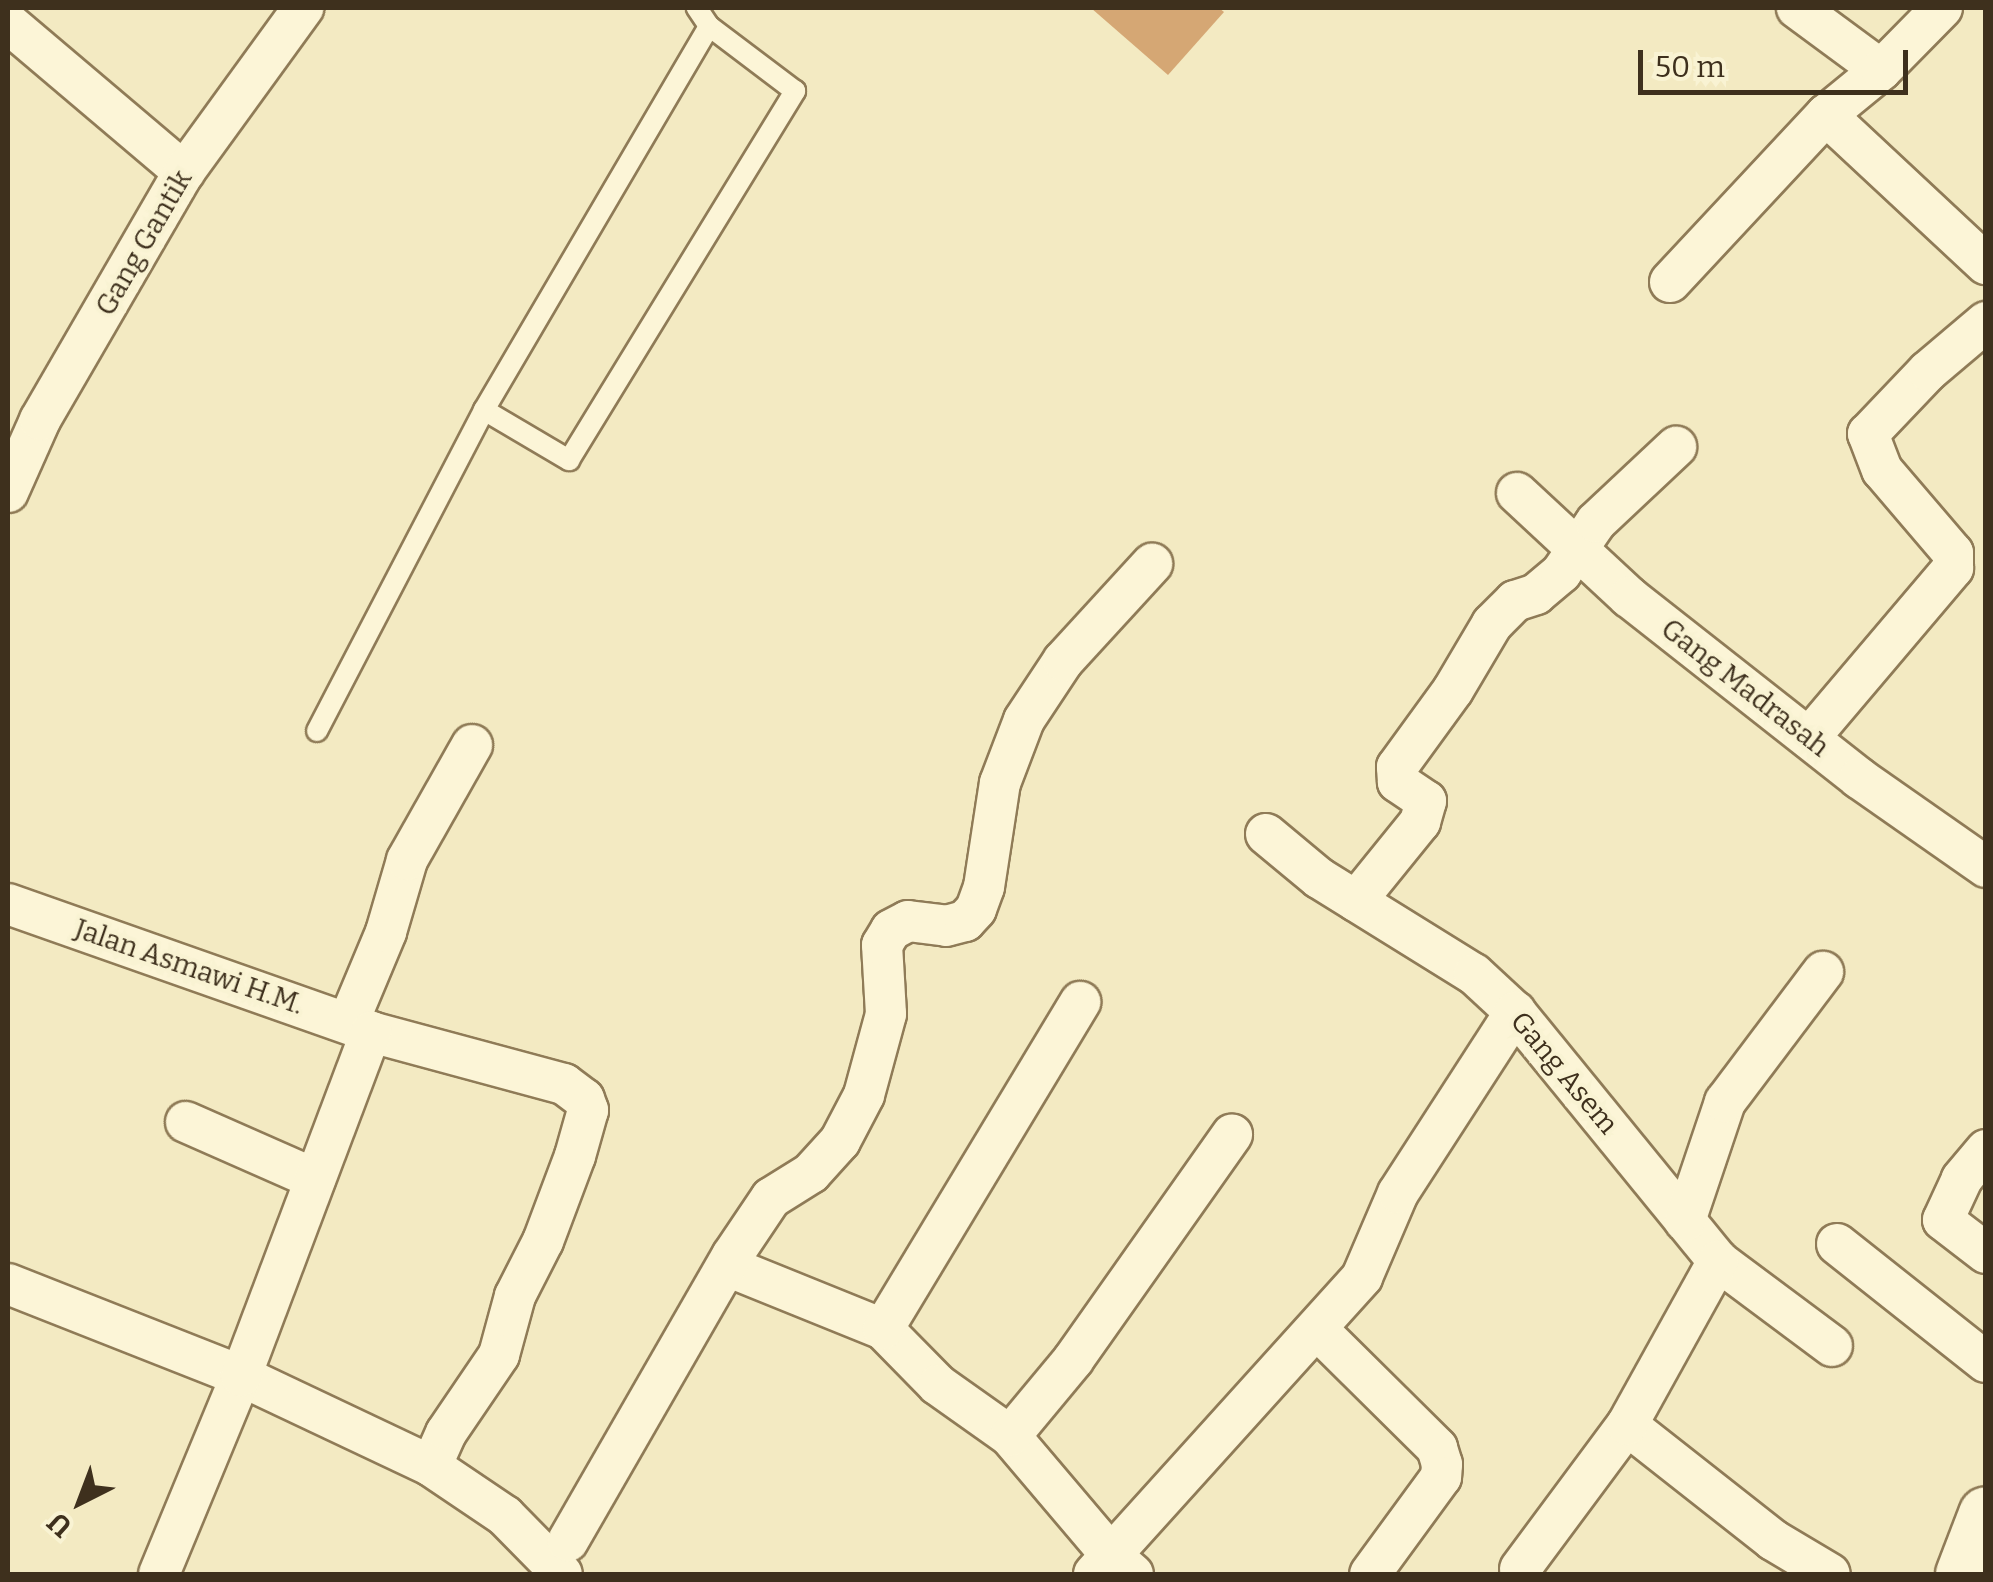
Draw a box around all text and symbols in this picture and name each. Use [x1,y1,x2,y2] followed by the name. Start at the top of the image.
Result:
[1643,30,1913,92] scale bar
[1655,49,1725,85] text: 50 m
[89,164,199,322] street label: Gang Gantik
[1654,612,1836,764] street label: Gang Madrasah
[70,912,308,1022] street label: Jalan Asmawi H.M.
[1503,1005,1625,1141] street label: Gang Asem
[30,1452,130,1552] north arrow
[41,1505,78,1544] text: U

